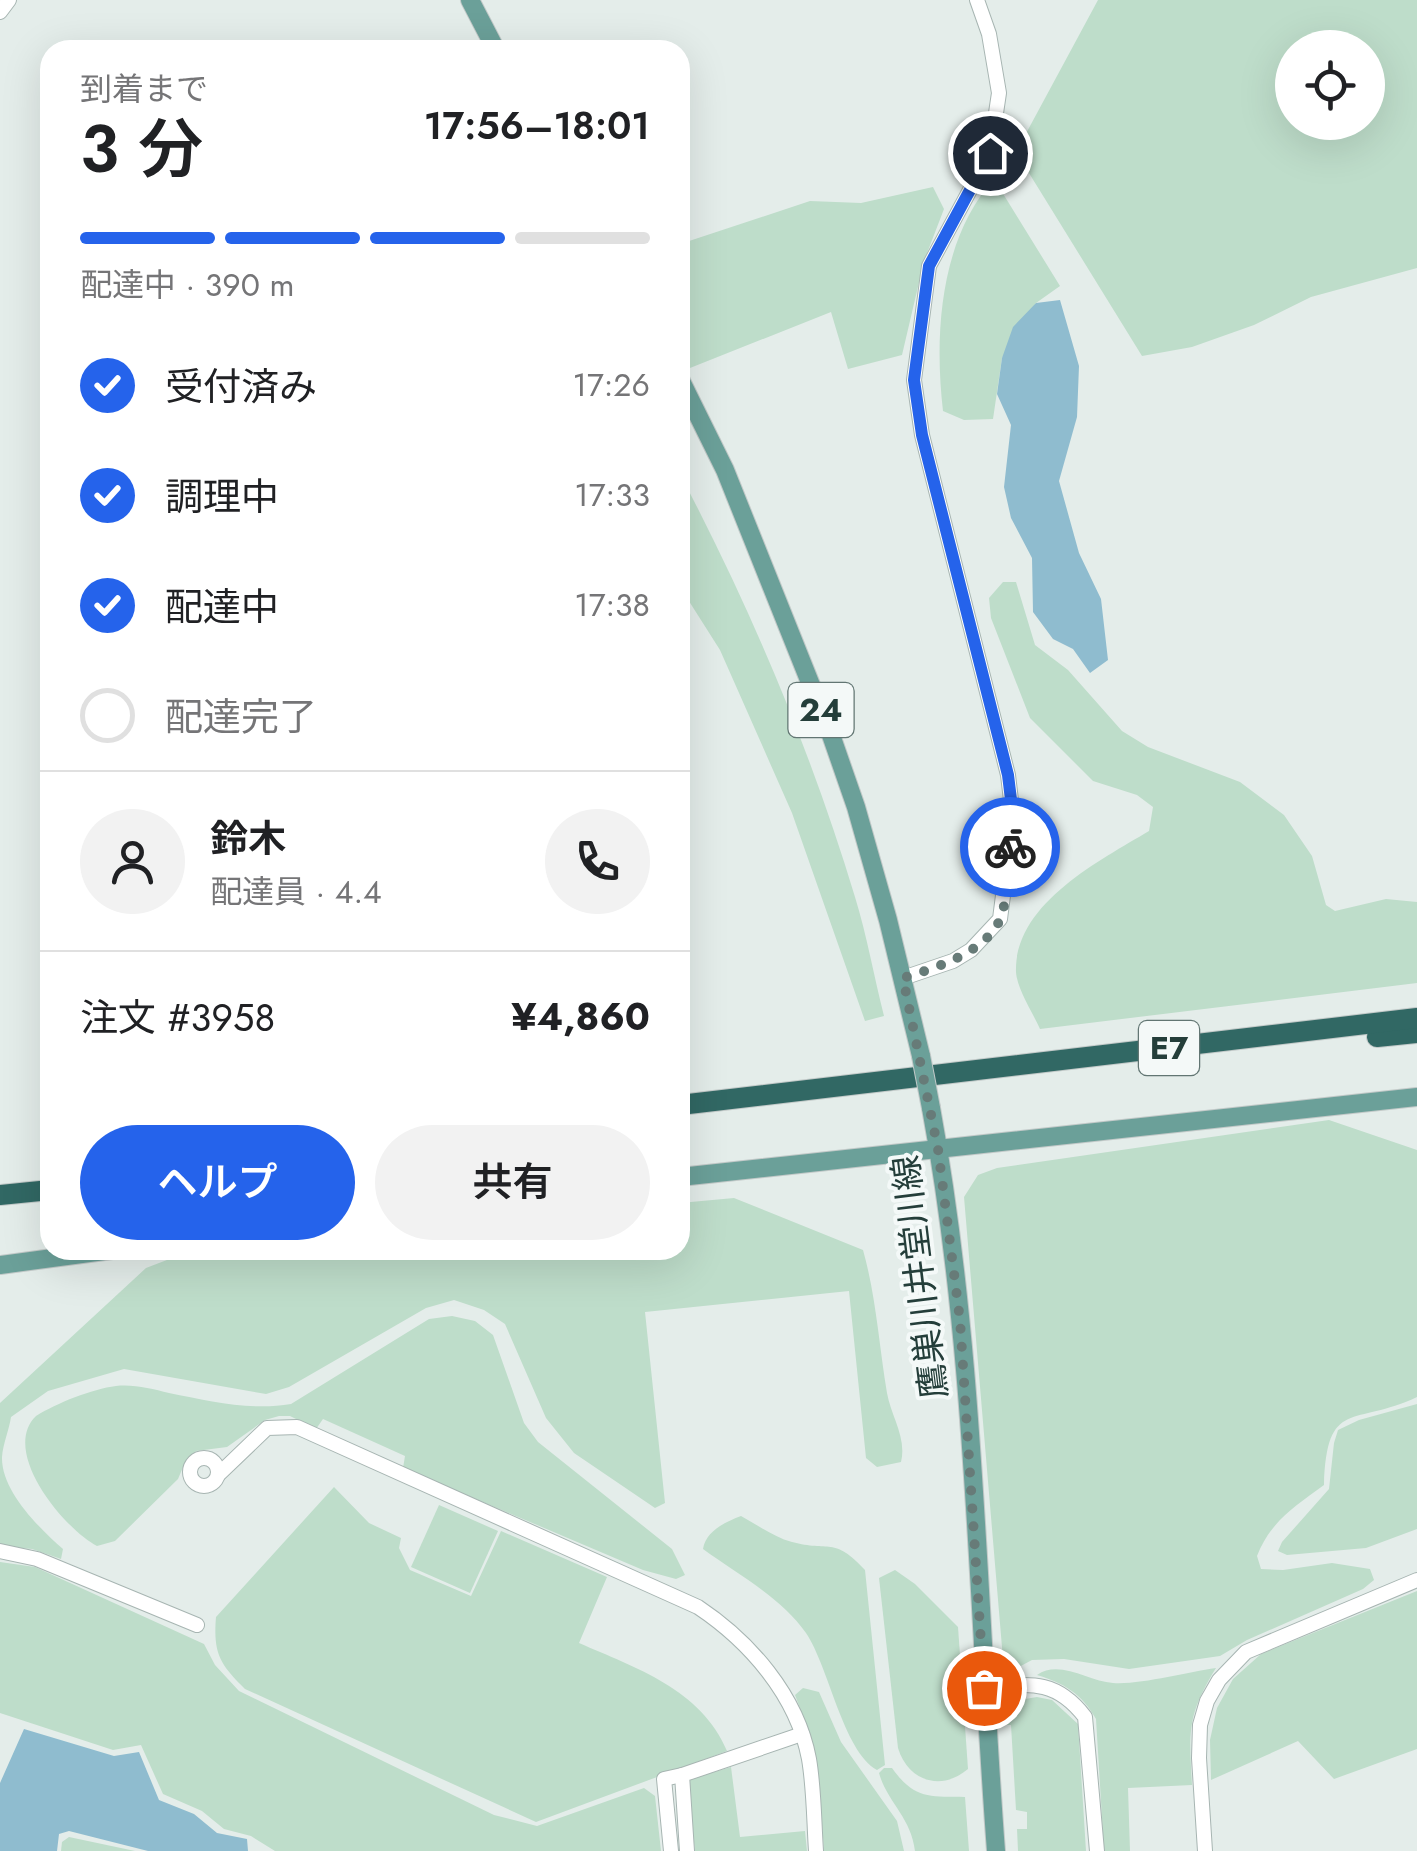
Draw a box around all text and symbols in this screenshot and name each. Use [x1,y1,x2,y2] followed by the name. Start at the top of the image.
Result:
[1275,30,1385,140] map controls
[1275,30,1385,140] button: locate
[80,66,208,112] text: 到着まで
[424,98,650,153] text: 17:56–18:01
[80,102,203,196] text: 3 分
[948,111,1033,196] pin
[963,126,1018,181] icon: home
[80,262,294,308] text: 配達中 · 390 m
[80,358,135,413] icon: check
[165,359,317,414] text: 受付済み
[573,362,650,408] text: 17:26
[80,468,135,523] icon: check
[165,469,279,524] text: 調理中
[574,472,650,518] text: 17:33
[80,578,135,633] icon: check
[165,579,279,634] text: 配達中
[574,582,650,628] text: 17:38
[788,683,854,737] road number: 24
[165,689,317,744] text: 配達完了
[960,797,1060,897] courier
[80,809,185,914] button: person
[545,809,650,914] button: phone
[210,811,286,866] text: 鈴木
[983,820,1038,875] icon: bike
[210,869,382,915] text: 配達員 · 4.4
[511,989,650,1044] text: ¥4,860
[80,990,275,1045] text: 注文 #3958
[1139,1021,1199,1075] road number: E7
[80,1125,355,1240] button: ヘルプ
[375,1125,650,1240] button: 共有
[880,1152,960,1402] street label: 鷹巣川井堂川線
[942,1646,1027,1731] pin
[957,1661,1012,1716] icon: bag

